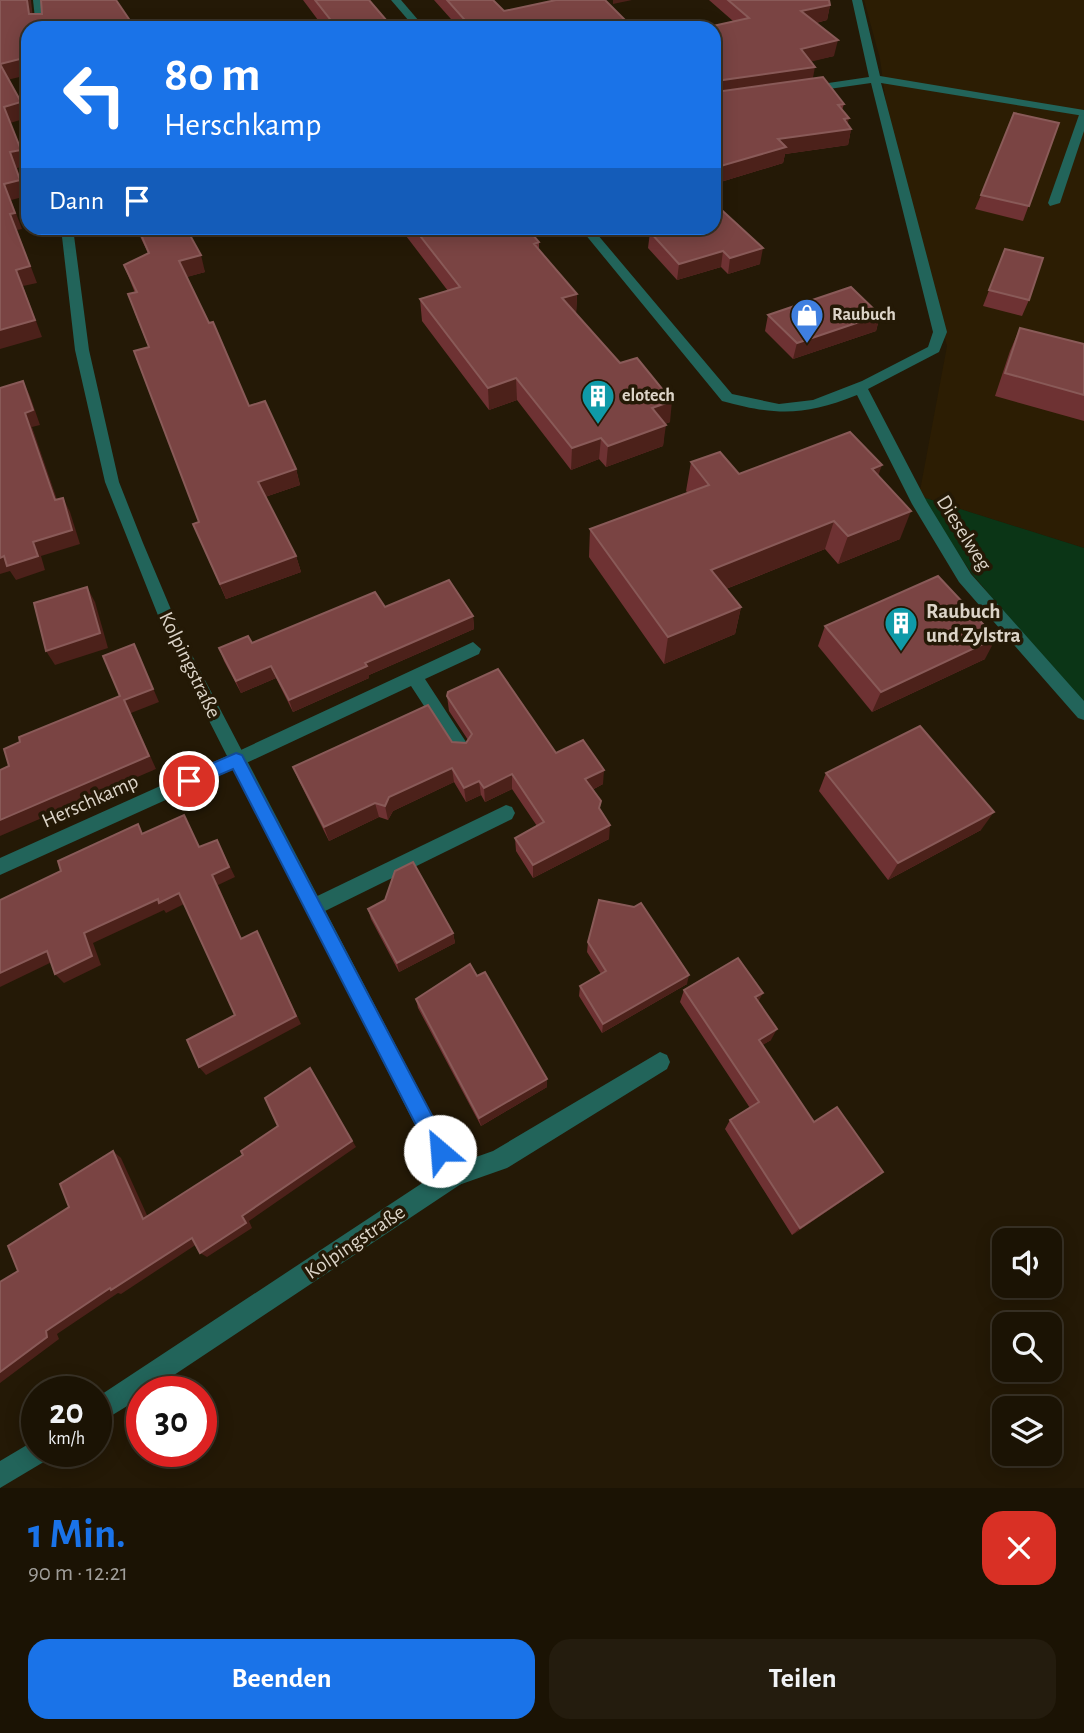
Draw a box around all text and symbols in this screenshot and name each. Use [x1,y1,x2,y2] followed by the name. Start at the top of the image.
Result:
[49,49,140,140] icon: left
[164,51,261,100] text: 80 m
[164,109,321,141] text: Herschkamp
[118,182,156,220] icon: arrive
[49,188,104,214] text: Dann
[788,296,826,345] shop icon: Raubuch
[832,306,896,324] place label: Raubuch
[579,377,617,426] building icon: elotech
[622,387,675,405] place label: elotech
[933,492,996,575] street label: Dieselweg
[926,601,1021,646] place label: Raubuch und Zylstra
[882,604,920,653] building icon: Raubuch und Zylstra
[155,609,225,721] street label: Kolpingstraße
[159,751,219,811] pin
[170,762,208,800] icon: arrive
[39,770,141,832] street label: Herschkamp
[403,1114,477,1188] position arrow
[301,1201,409,1283] street label: Kolpingstraße
[992,1228,1062,1466] map controls
[992,1228,1062,1298] button: sound
[992,1312,1062,1382] button: search
[126,1376,217,1467] speed limit sign: 30
[49,1395,84,1430] text: 20
[992,1396,1062,1466] button: layers
[48,1430,85,1448] text: km/h
[982,1511,1056,1585] button: close
[28,1513,126,1555] text: 1 Min.
[28,1562,128,1585] text: 90 m · 12:21
[28,1639,535,1719] button: Beenden
[549,1639,1056,1719] button: Teilen

